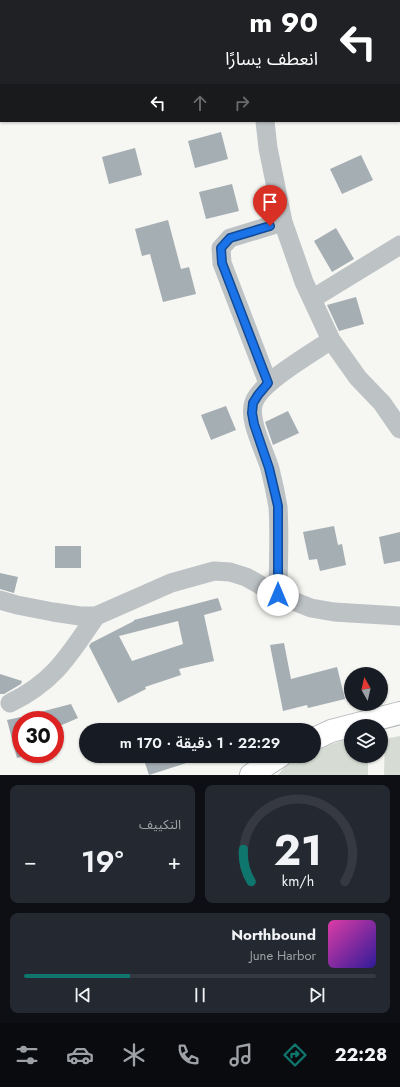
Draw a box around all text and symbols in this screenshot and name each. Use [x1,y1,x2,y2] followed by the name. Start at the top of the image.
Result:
[249,2,318,43] text: 90 m
[332,16,384,68] icon: left
[225,46,318,72] text: انعطف يسارًا
[147,92,169,114] icon: left
[189,92,211,114] icon: ahead
[231,92,253,114] icon: right
[253,185,287,226] pin
[259,191,281,213] icon: arrive
[257,574,299,616] position arrow
[344,667,388,711] north arrow
[344,667,388,763] map controls
[12,711,64,763] speed limit sign: 30
[344,719,388,763] button: layers
[120,732,280,754] text: 22:29 · 1 دقيقة · 170 m
[139,815,181,834] text: التكييف
[273,820,322,881] text: 21
[81,840,124,883] text: 19°
[24,845,37,877] text: −
[167,845,181,877] text: +
[281,871,314,891] text: km/h
[231,924,316,946] text: Northbound
[250,946,316,965] text: June Harbor
[72,984,94,1006] icon: previous
[189,984,211,1006] icon: pause
[306,984,328,1006] icon: next
[13,1041,41,1069] icon: filters
[66,1041,94,1069] icon: car
[120,1041,148,1069] icon: climate
[174,1041,202,1069] icon: phone
[227,1041,255,1069] icon: music
[281,1041,309,1069] icon: directions
[335,1042,387,1068] text: 22:28

